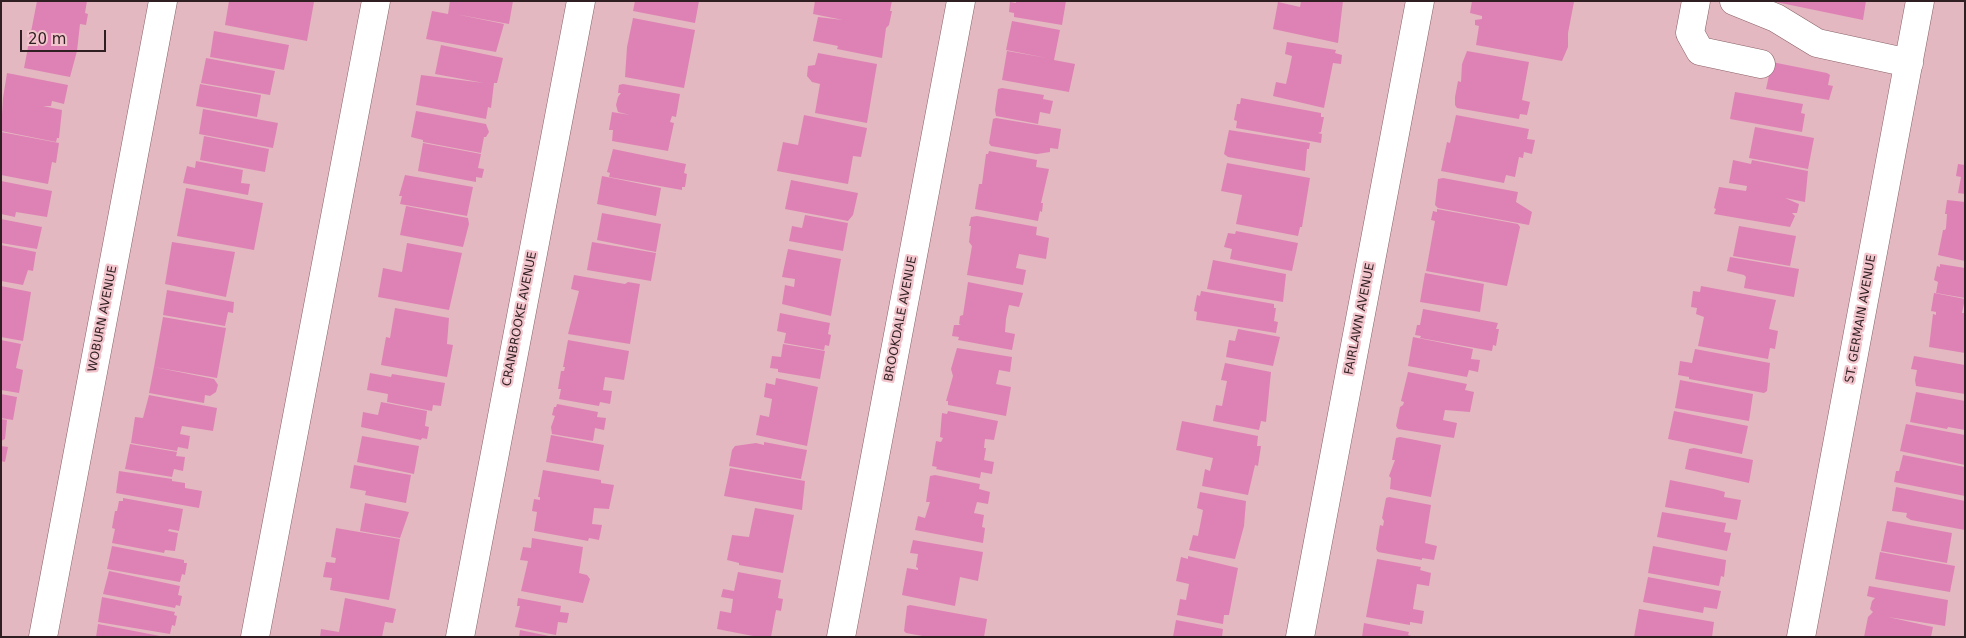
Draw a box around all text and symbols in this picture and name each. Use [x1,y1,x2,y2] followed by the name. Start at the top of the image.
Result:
[22,20,109,52] scale bar
[28,30,66,48] text: 20 m
[500,251,540,387] street label: CRANBROOKE AVENUE
[1843,254,1879,384] street label: ST. GERMAIN AVENUE
[882,255,920,383] street label: BROOKDALE AVENUE
[1342,262,1378,376] street label: FAIRLAWN AVENUE
[86,265,120,373] street label: WOBURN AVENUE

